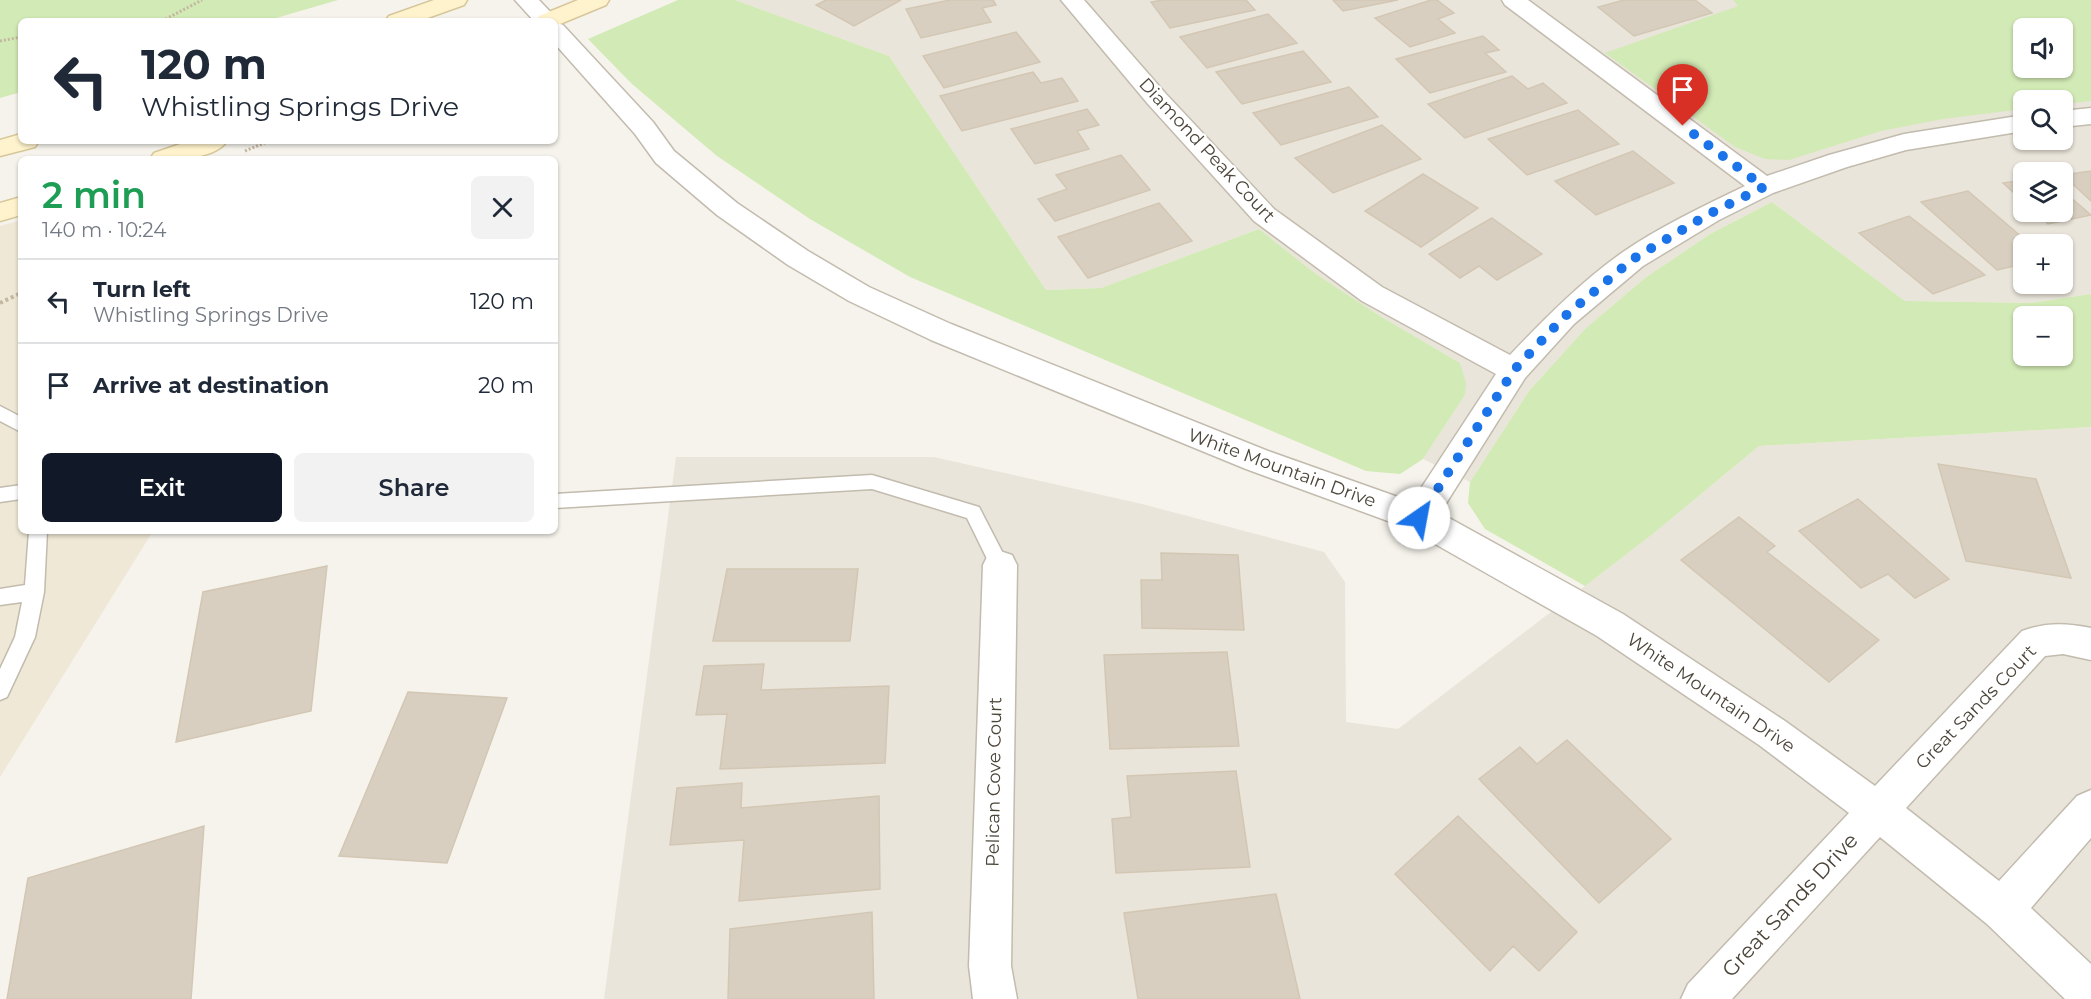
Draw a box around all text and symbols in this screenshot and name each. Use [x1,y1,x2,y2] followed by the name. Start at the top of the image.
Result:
[2013,18,2073,366] map controls
[2013,18,2073,78] button: sound
[141,38,267,90] text: 120 m
[42,42,120,120] icon: left
[1657,64,1708,126] pin
[1134,73,1280,227] street label: Diamond Peak Court
[1666,73,1699,106] icon: arrive
[141,90,459,123] text: Whistling Springs Drive
[2013,90,2073,150] button: search
[2013,162,2073,222] button: layers
[42,173,146,217] text: 2 min
[471,176,534,239] button: close
[42,218,167,242] text: 140 m · 10:24
[2013,234,2073,294] button: +
[93,276,191,303] text: Turn left
[42,285,75,318] icon: left
[470,288,534,315] text: 120 m
[93,303,329,327] text: Whistling Springs Drive
[2013,306,2073,366] button: −
[42,369,75,402] icon: arrive
[93,372,329,399] text: Arrive at destination
[478,372,534,399] text: 20 m
[1185,424,1379,512] street label: White Mountain Drive
[42,453,282,522] button: Exit
[294,453,534,522] button: Share
[1387,486,1451,550] position arrow
[1623,628,1799,758] street label: White Mountain Drive
[1911,640,2041,774] street label: Great Sands Court
[982,697,1006,867] street label: Pelican Cove Court
[1716,828,1863,982] street label: Great Sands Drive

